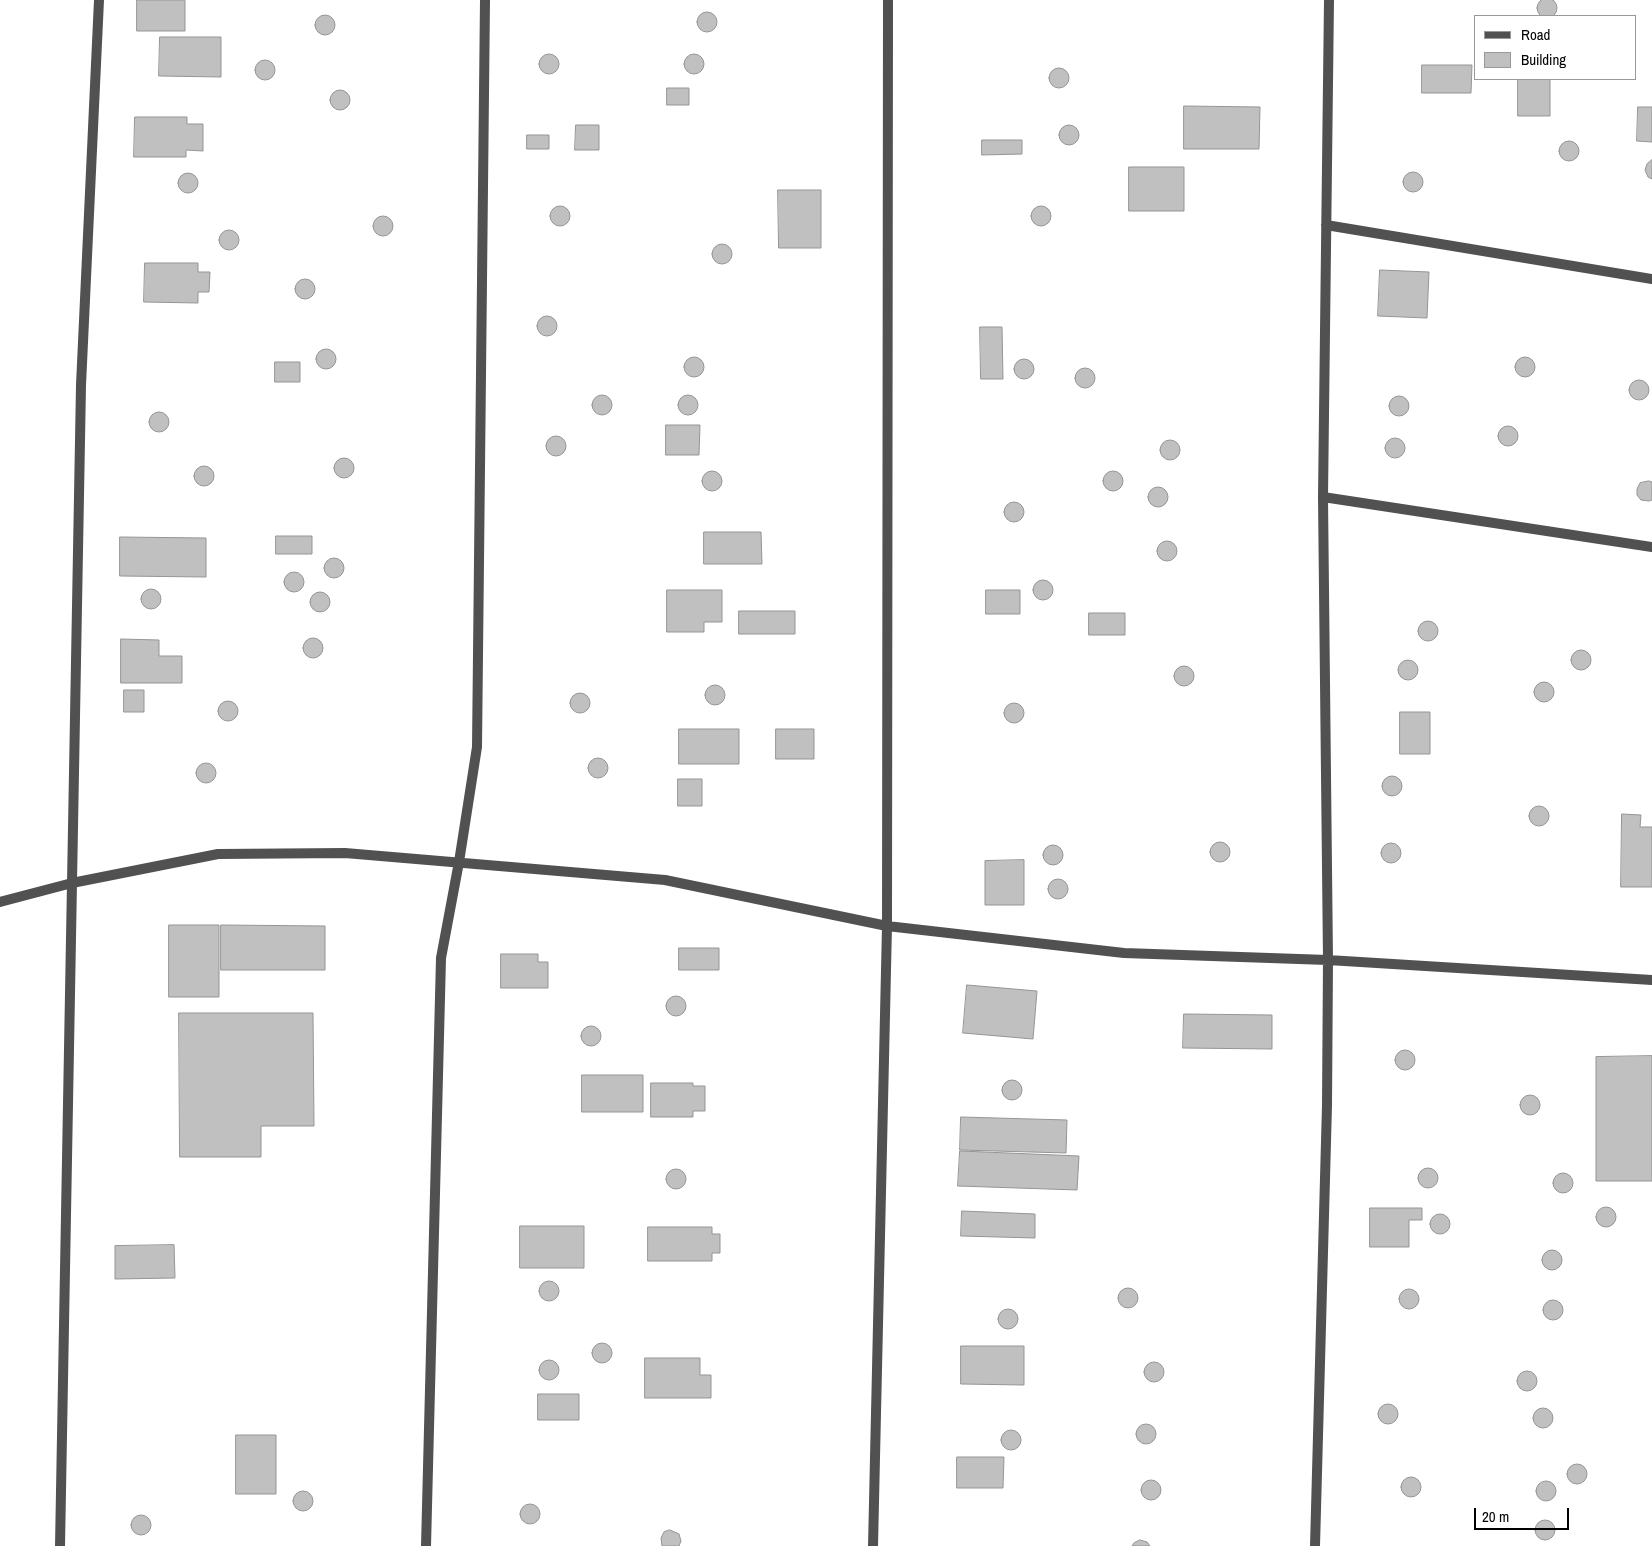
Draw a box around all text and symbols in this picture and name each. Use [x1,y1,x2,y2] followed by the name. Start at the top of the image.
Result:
[1474,15,1637,80] legend
[1521,24,1550,45] text: Road
[1521,49,1566,70] text: Building
[1477,1498,1572,1530] scale bar
[1482,1506,1509,1527] text: 20 m

